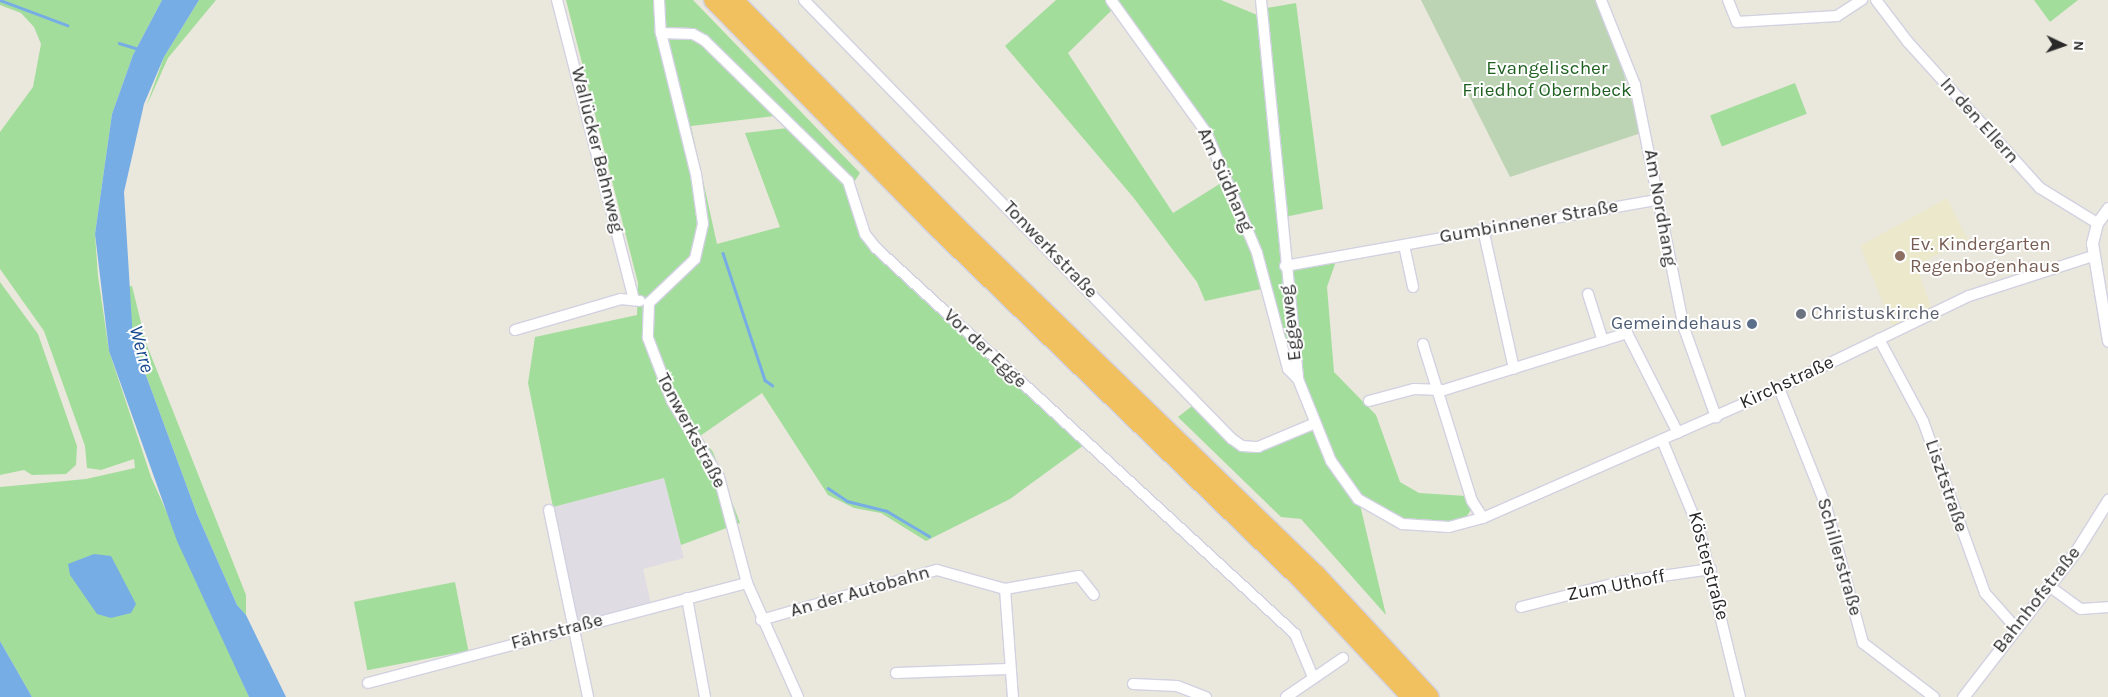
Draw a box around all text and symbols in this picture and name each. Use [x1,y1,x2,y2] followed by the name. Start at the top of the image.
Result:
[2038,20,2088,70] north arrow
[2070,40,2087,51] text: N
[1462,58,1632,102] park label: Evangelischer Friedhof Obernbeck
[565,65,629,235] street label: Wallücker Bahnweg
[1934,73,2024,169] street label: In den Ellern
[1192,124,1258,236] street label: Am Südhang
[1638,148,1682,268] street label: Am Nordhang
[1438,195,1620,249] street label: Gumbinnener Straße
[998,196,1102,304] street label: Tonwerkstraße
[1910,234,2060,278] place label: Ev. Kindergarten Regenbogenhaus
[1894,250,1906,262] marker: Ev. Kindergarten Regenbogenhaus
[1275,284,1307,362] street label: Eggeweg
[1811,303,1940,325] place label: Christuskirche
[938,304,1032,394] street label: Vor der Egge
[1795,308,1807,320] marker: Christuskirche
[1611,313,1742,335] place label: Gemeindehaus
[1746,318,1758,330] marker: Gemeindehaus
[124,323,160,375] water label: Werre
[1736,351,1838,415] street label: Kirchstraße
[651,370,731,492] street label: Tonwerkstraße
[1920,437,1972,535] street label: Lisztstraße
[1811,495,1867,619] street label: Schillerstraße
[1683,509,1733,623] street label: Kösterstraße
[1988,542,2086,658] street label: Bahnhofstraße
[788,561,932,623] street label: An der Autobahn
[1565,565,1667,607] street label: Zum Uthoff
[509,609,605,655] street label: Fährstraße

